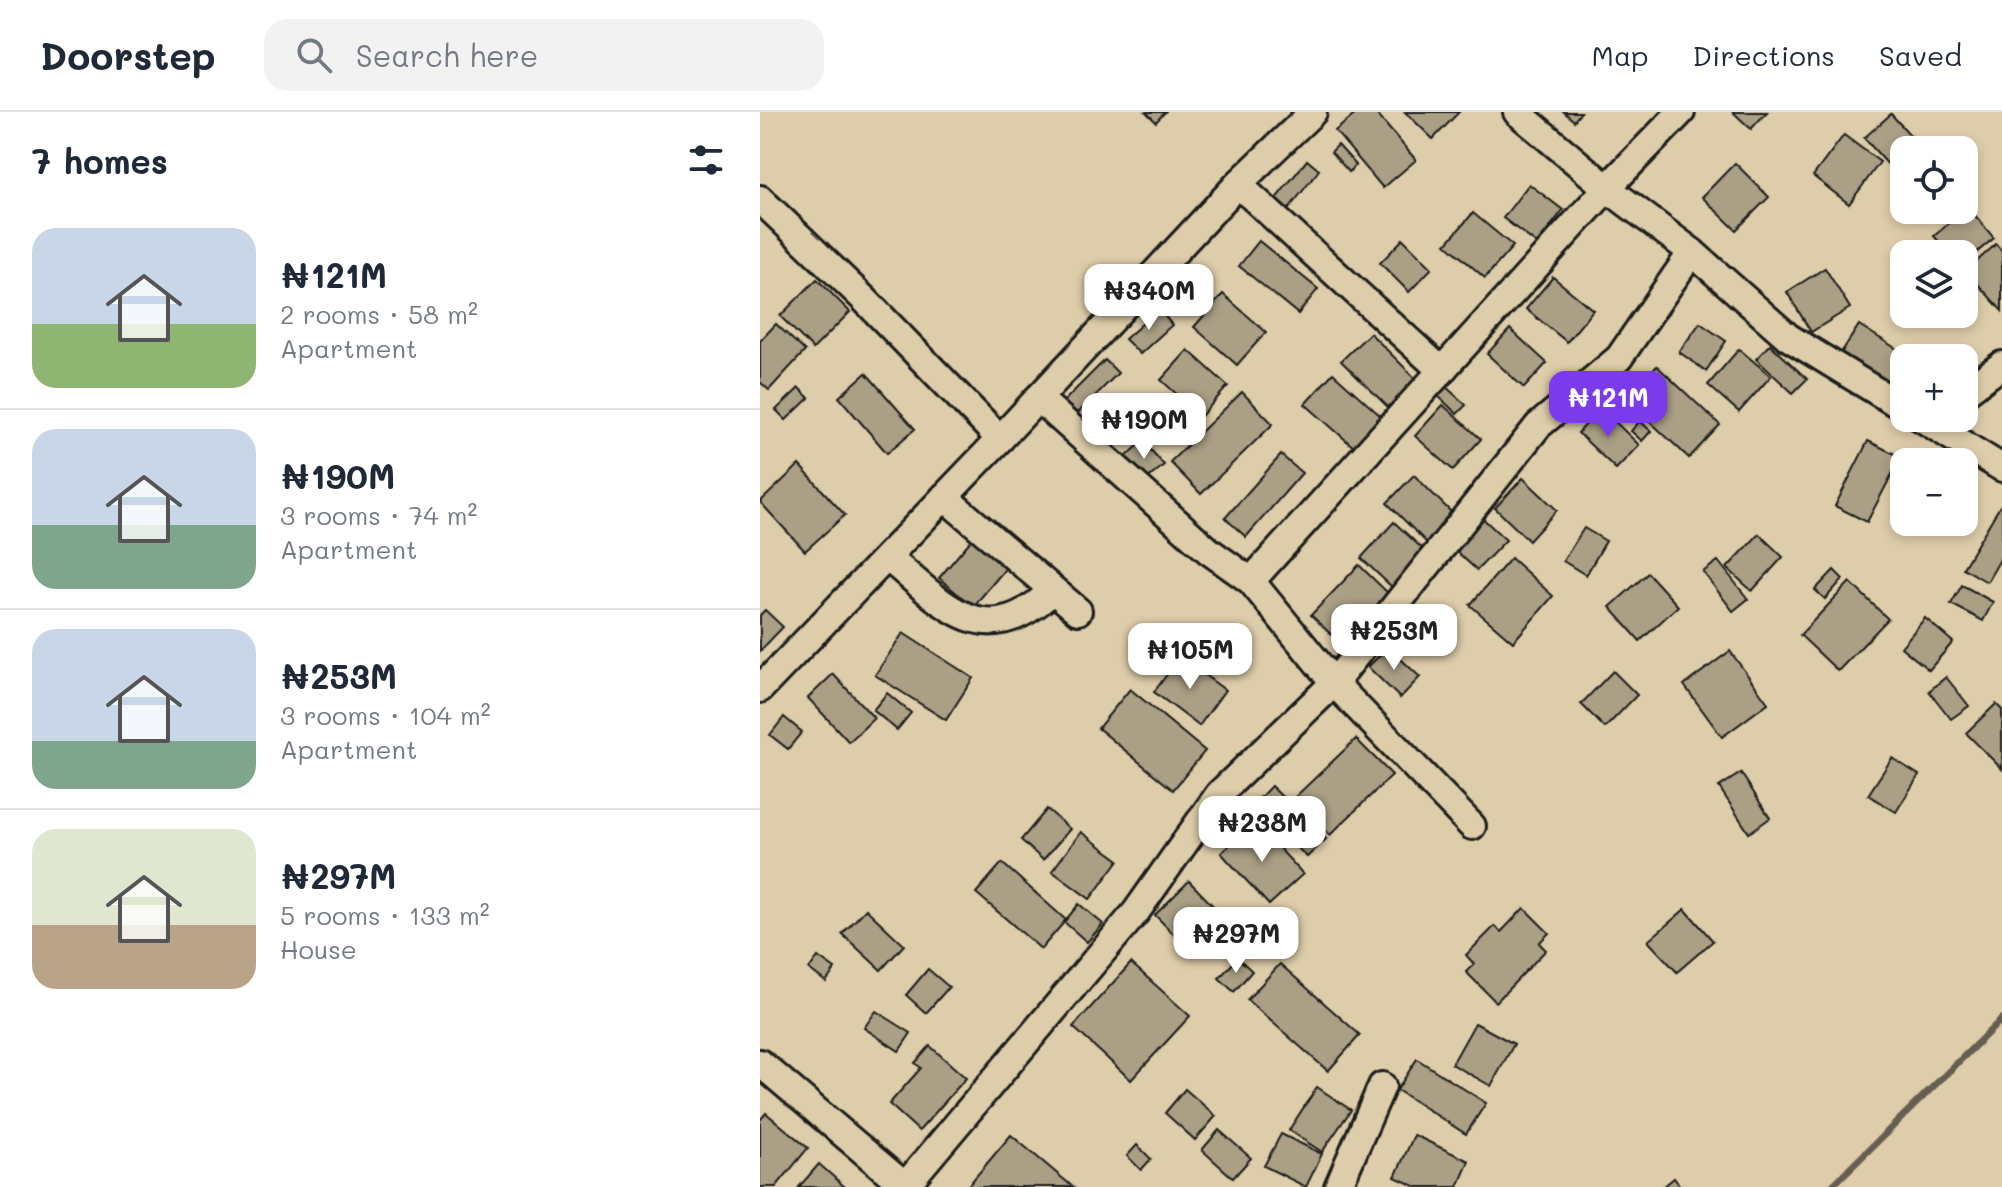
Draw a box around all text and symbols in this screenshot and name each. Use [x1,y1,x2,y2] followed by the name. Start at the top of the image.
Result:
[264,19,824,91] search box
[40,30,216,80] text: Doorstep
[292,33,336,77] icon: search
[356,35,538,75] text: Search here
[1592,37,1649,73] text: Map
[1693,37,1835,73] text: Directions
[1879,37,1962,73] text: Saved
[1890,136,1978,536] map controls
[1890,136,1978,224] button: locate
[32,138,168,183] text: 7 homes
[684,138,728,182] icon: filters
[1890,240,1978,328] button: layers
[280,252,387,297] text: ₦121M
[96,260,192,356] icon: home
[1093,264,1205,332] pin: ₦340M
[1102,273,1196,307] text: ₦340M
[280,297,478,331] text: 2 rooms · 58 m²
[280,331,417,365] text: Apartment
[1890,344,1978,432] button: +
[1552,371,1664,439] pin: ₦121M
[1567,380,1649,414] text: ₦121M
[1088,393,1200,461] pin: ₦190M
[1100,402,1188,436] text: ₦190M
[1890,448,1978,536] button: −
[280,453,395,498] text: ₦190M
[96,461,192,557] icon: home
[280,498,477,532] text: 3 rooms · 74 m²
[280,532,417,566] text: Apartment
[1338,604,1450,672] pin: ₦253M
[1349,613,1439,647] text: ₦253M
[1134,623,1246,691] pin: ₦105M
[1146,632,1234,666] text: ₦105M
[280,653,397,698] text: ₦253M
[96,661,192,757] icon: home
[280,698,491,732] text: 3 rooms · 104 m²
[280,732,417,766] text: Apartment
[1206,796,1318,864] pin: ₦238M
[1217,805,1307,839] text: ₦238M
[280,853,396,898] text: ₦297M
[96,861,192,957] icon: home
[280,898,490,932] text: 5 rooms · 133 m²
[1180,907,1292,975] pin: ₦297M
[1191,916,1281,950] text: ₦297M
[280,932,357,966] text: House

